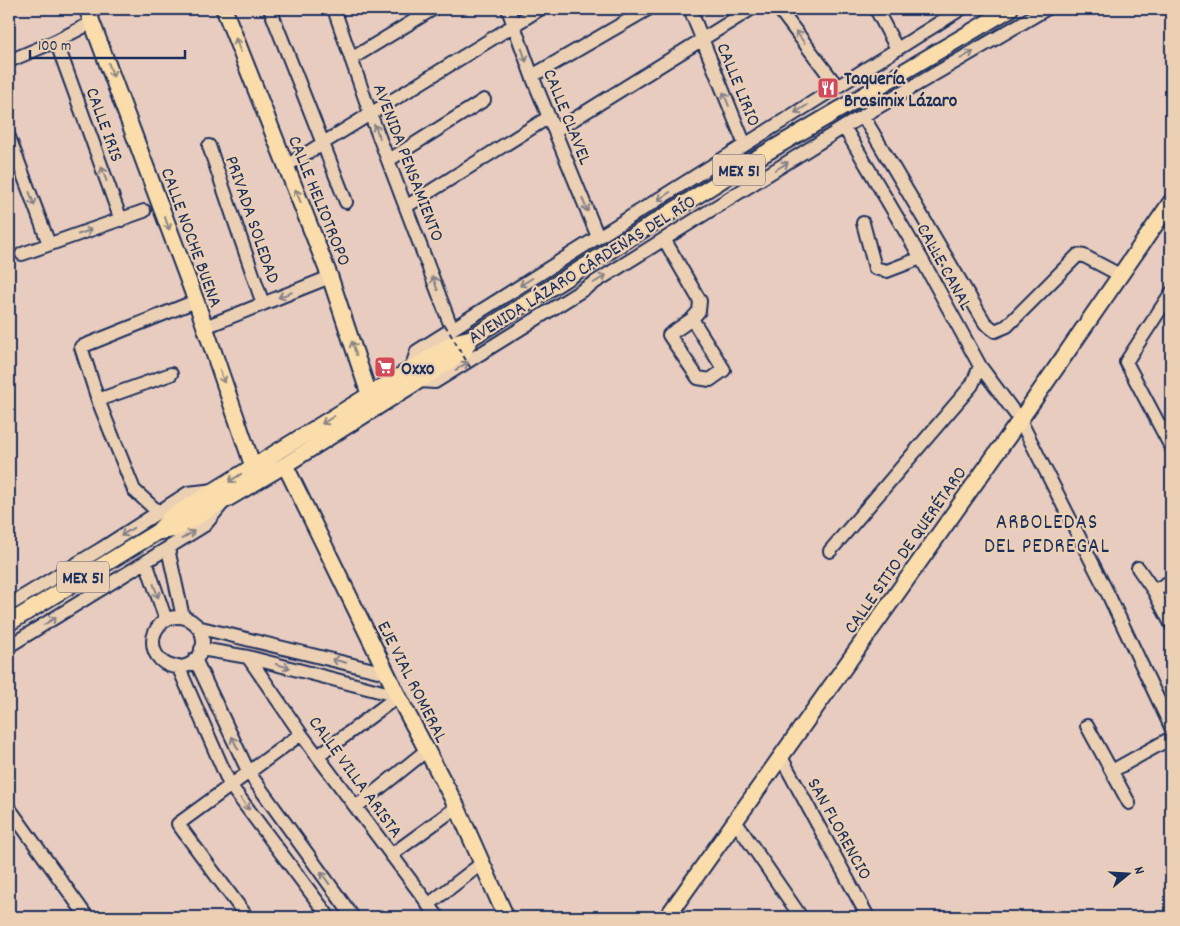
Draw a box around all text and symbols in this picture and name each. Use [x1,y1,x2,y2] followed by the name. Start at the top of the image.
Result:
[30,28,185,60] scale bar
[795,31,806,44] one-way arrow
[38,36,71,58] text: 100 m
[233,37,242,53] one-way arrow
[708,39,766,131] street label: CALLE LIRIO
[520,46,530,62] one-way arrow
[959,50,974,60] one-way arrow
[107,63,116,78] one-way arrow
[534,65,597,170] street label: CALLE CLAVEL
[844,67,958,116] place label: Taquería Brasimix Lázaro
[816,76,840,100] restaurant icon: Taquería Brasimix Lázaro
[364,81,449,246] street label: AVENIDA PENSAMIENTO
[77,84,129,166] street label: CALLE IRIS
[721,92,730,107] one-way arrow
[794,104,808,114] one-way arrow
[372,124,382,139] one-way arrow
[279,132,356,271] street label: CALLE HELIOTROPO
[216,153,285,288] street label: PRIVADA SOLEDAD
[713,154,765,186] road number: MEX 51
[775,160,789,170] one-way arrow
[152,164,228,312] street label: CALLE NOCHE BUENA
[99,166,108,182] one-way arrow
[292,189,302,204] one-way arrow
[464,190,702,352] street label: AVENIDA LÁZARO CÁRDENAS DEL RÍO
[28,191,37,206] one-way arrow
[657,191,671,201] one-way arrow
[581,197,590,213] one-way arrow
[163,215,172,230] one-way arrow
[908,219,978,316] street label: CALLE CANAL
[76,227,92,236] one-way arrow
[593,274,607,284] one-way arrow
[430,276,439,291] one-way arrow
[519,277,533,288] one-way arrow
[278,291,293,301] one-way arrow
[348,341,358,357] one-way arrow
[373,355,397,379] supermarket icon: Oxxo
[401,357,435,384] place label: Oxxo
[455,360,469,370] one-way arrow
[218,368,227,383] one-way arrow
[321,416,335,426] one-way arrow
[839,462,975,640] street label: CALLE SITIO DE QUERÉTARO
[228,474,242,484] one-way arrow
[984,509,1110,563] district label: ARBOLEDAS DEL PEDREGAL
[120,527,134,538] one-way arrow
[181,530,195,540] one-way arrow
[57,562,109,592] road number: MEX 51
[152,583,161,598] one-way arrow
[43,615,57,625] one-way arrow
[369,617,453,748] street label: EJE VIAL ROMERAL
[332,656,348,665] one-way arrow
[275,662,291,671] one-way arrow
[300,711,408,845] street label: CALLE VILLA ARISTA
[230,736,239,751] one-way arrow
[799,774,877,886] street label: SAN FLORENCIO
[240,797,250,811] one-way arrow
[1102,848,1152,898] north arrow
[1128,864,1149,877] text: N
[320,871,330,885] one-way arrow

